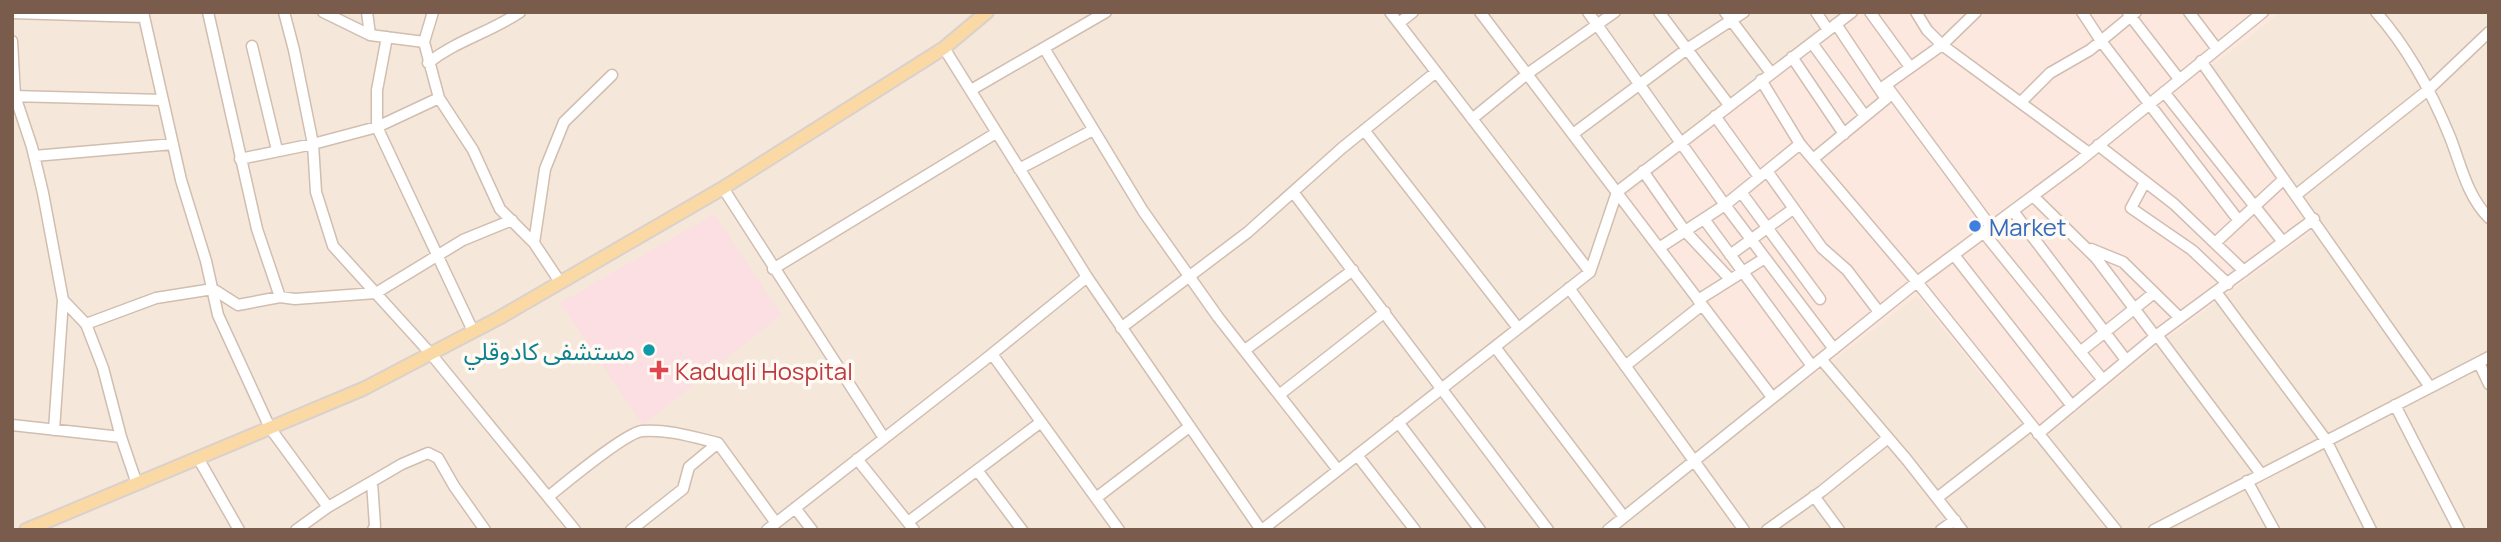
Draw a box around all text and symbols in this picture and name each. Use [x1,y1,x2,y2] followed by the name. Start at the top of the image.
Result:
[1989,210,2066,243] place label: Market
[1967,218,1983,234] marker: Market
[464,334,635,370] place label: مستشفى كادوقلي
[641,342,657,358] marker: مستشفى كادوقلي
[675,354,853,387] place label: Kaduqli Hospital
[649,360,669,380] marker: Kaduqli Hospital

